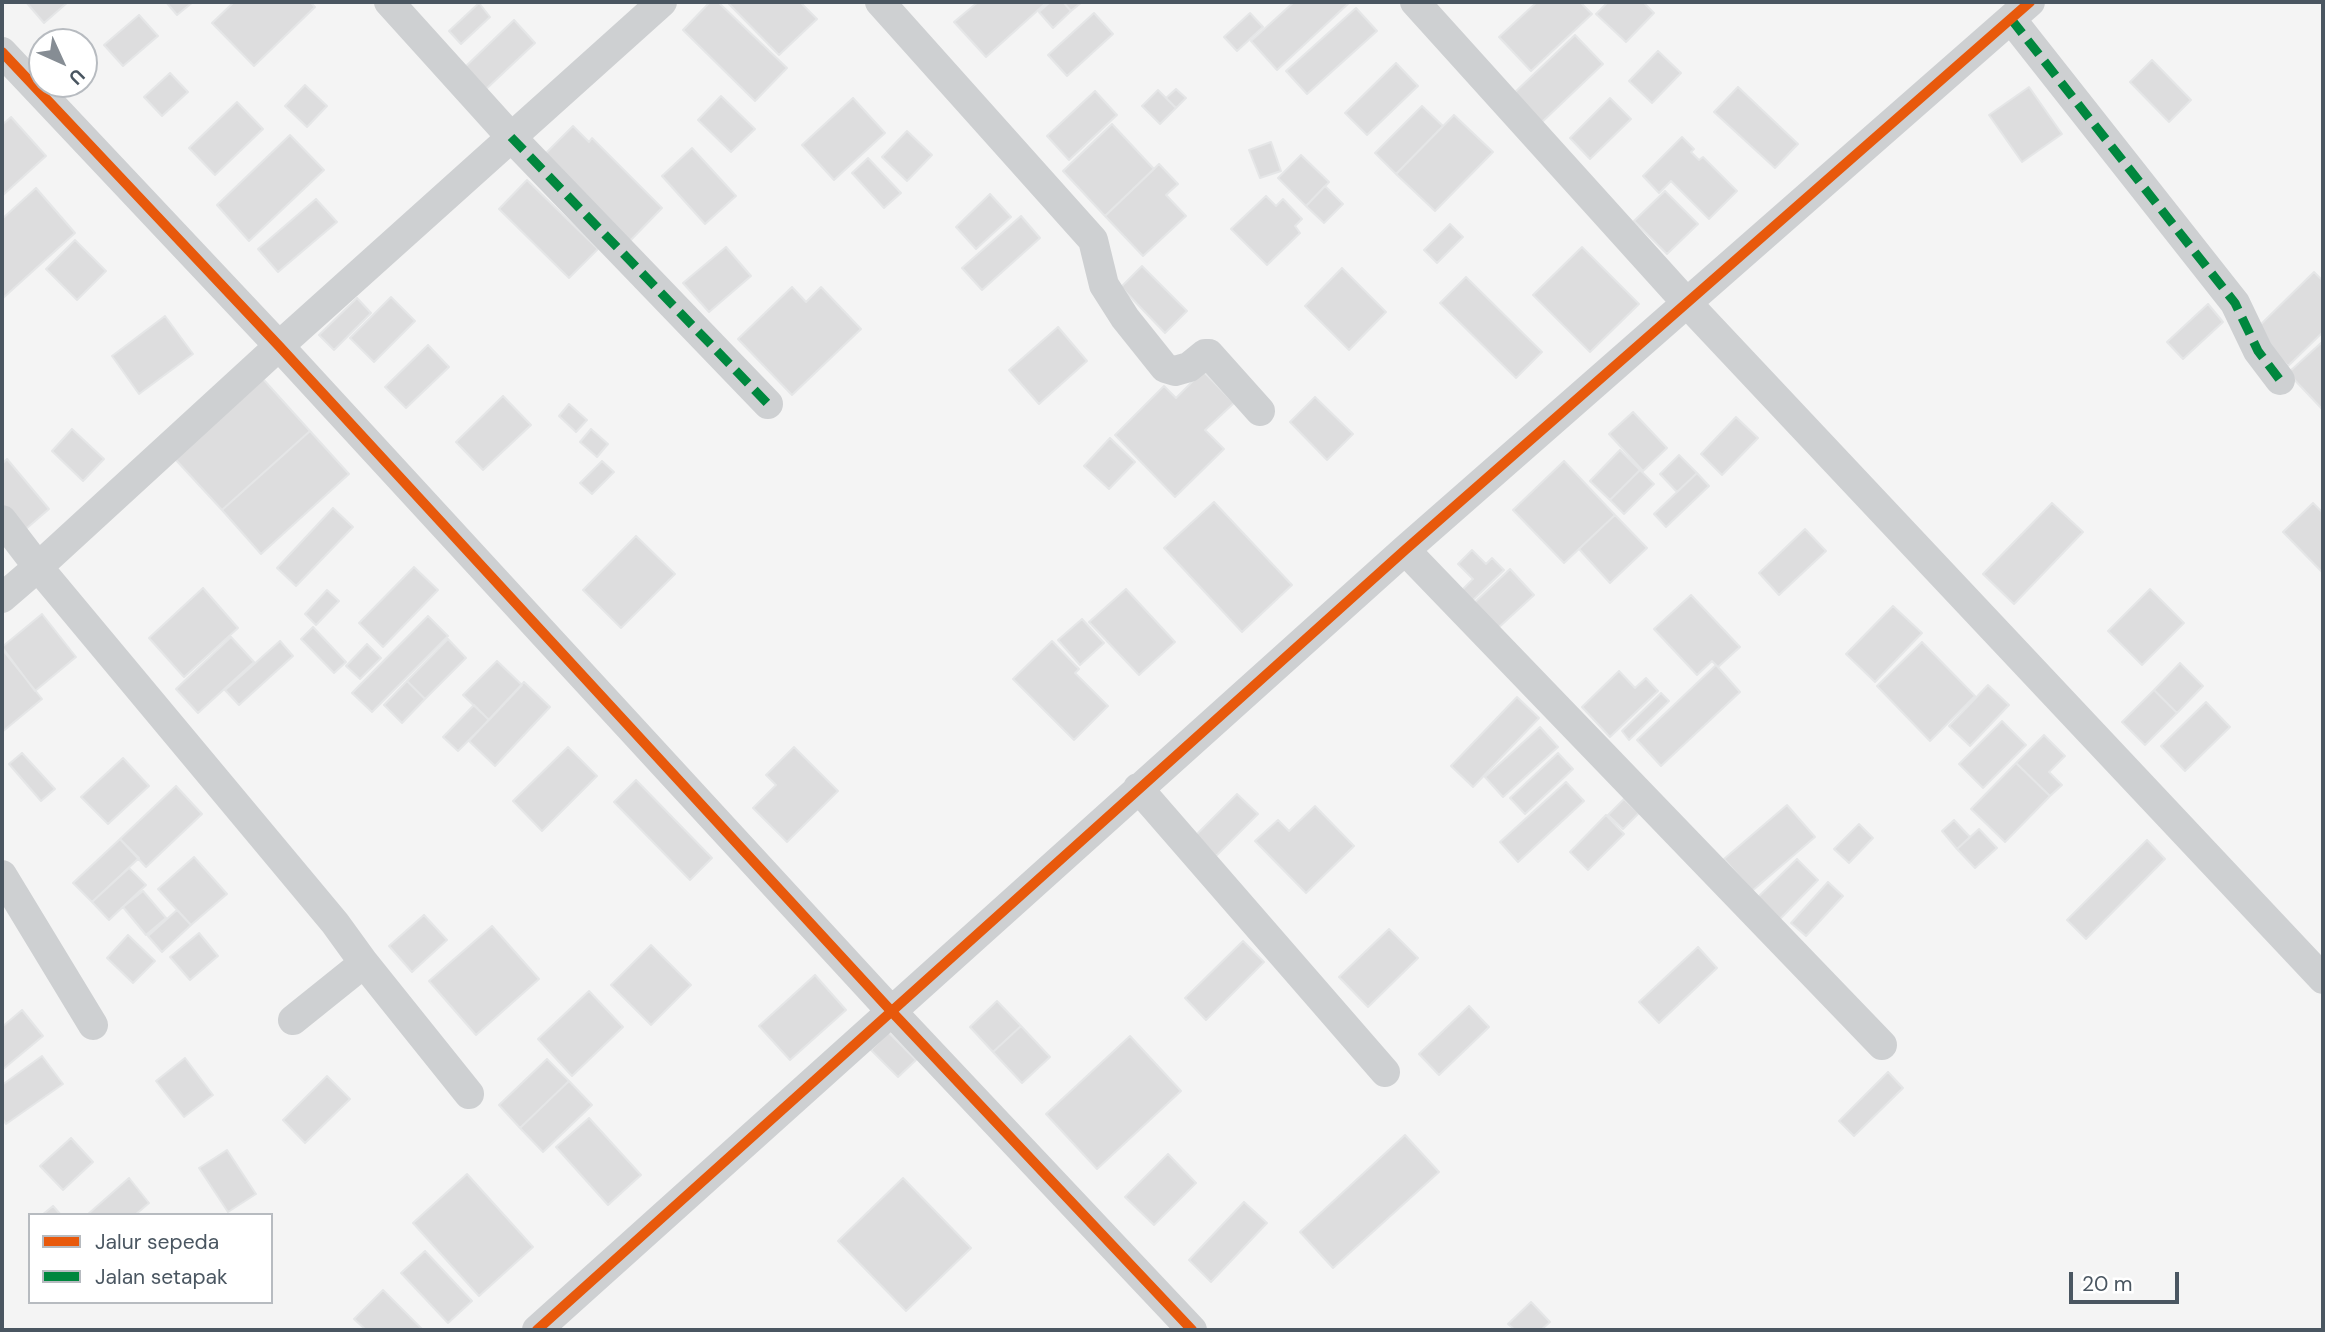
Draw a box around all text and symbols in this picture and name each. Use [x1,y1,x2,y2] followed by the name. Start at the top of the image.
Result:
[28,28,98,98] north arrow
[63,63,90,90] text: U
[28,1213,273,1304] legend
[95,1228,219,1256] text: Jalur sepeda
[2073,1258,2183,1302] scale bar
[95,1263,228,1291] text: Jalan setapak
[2082,1270,2133,1298] text: 20 m

